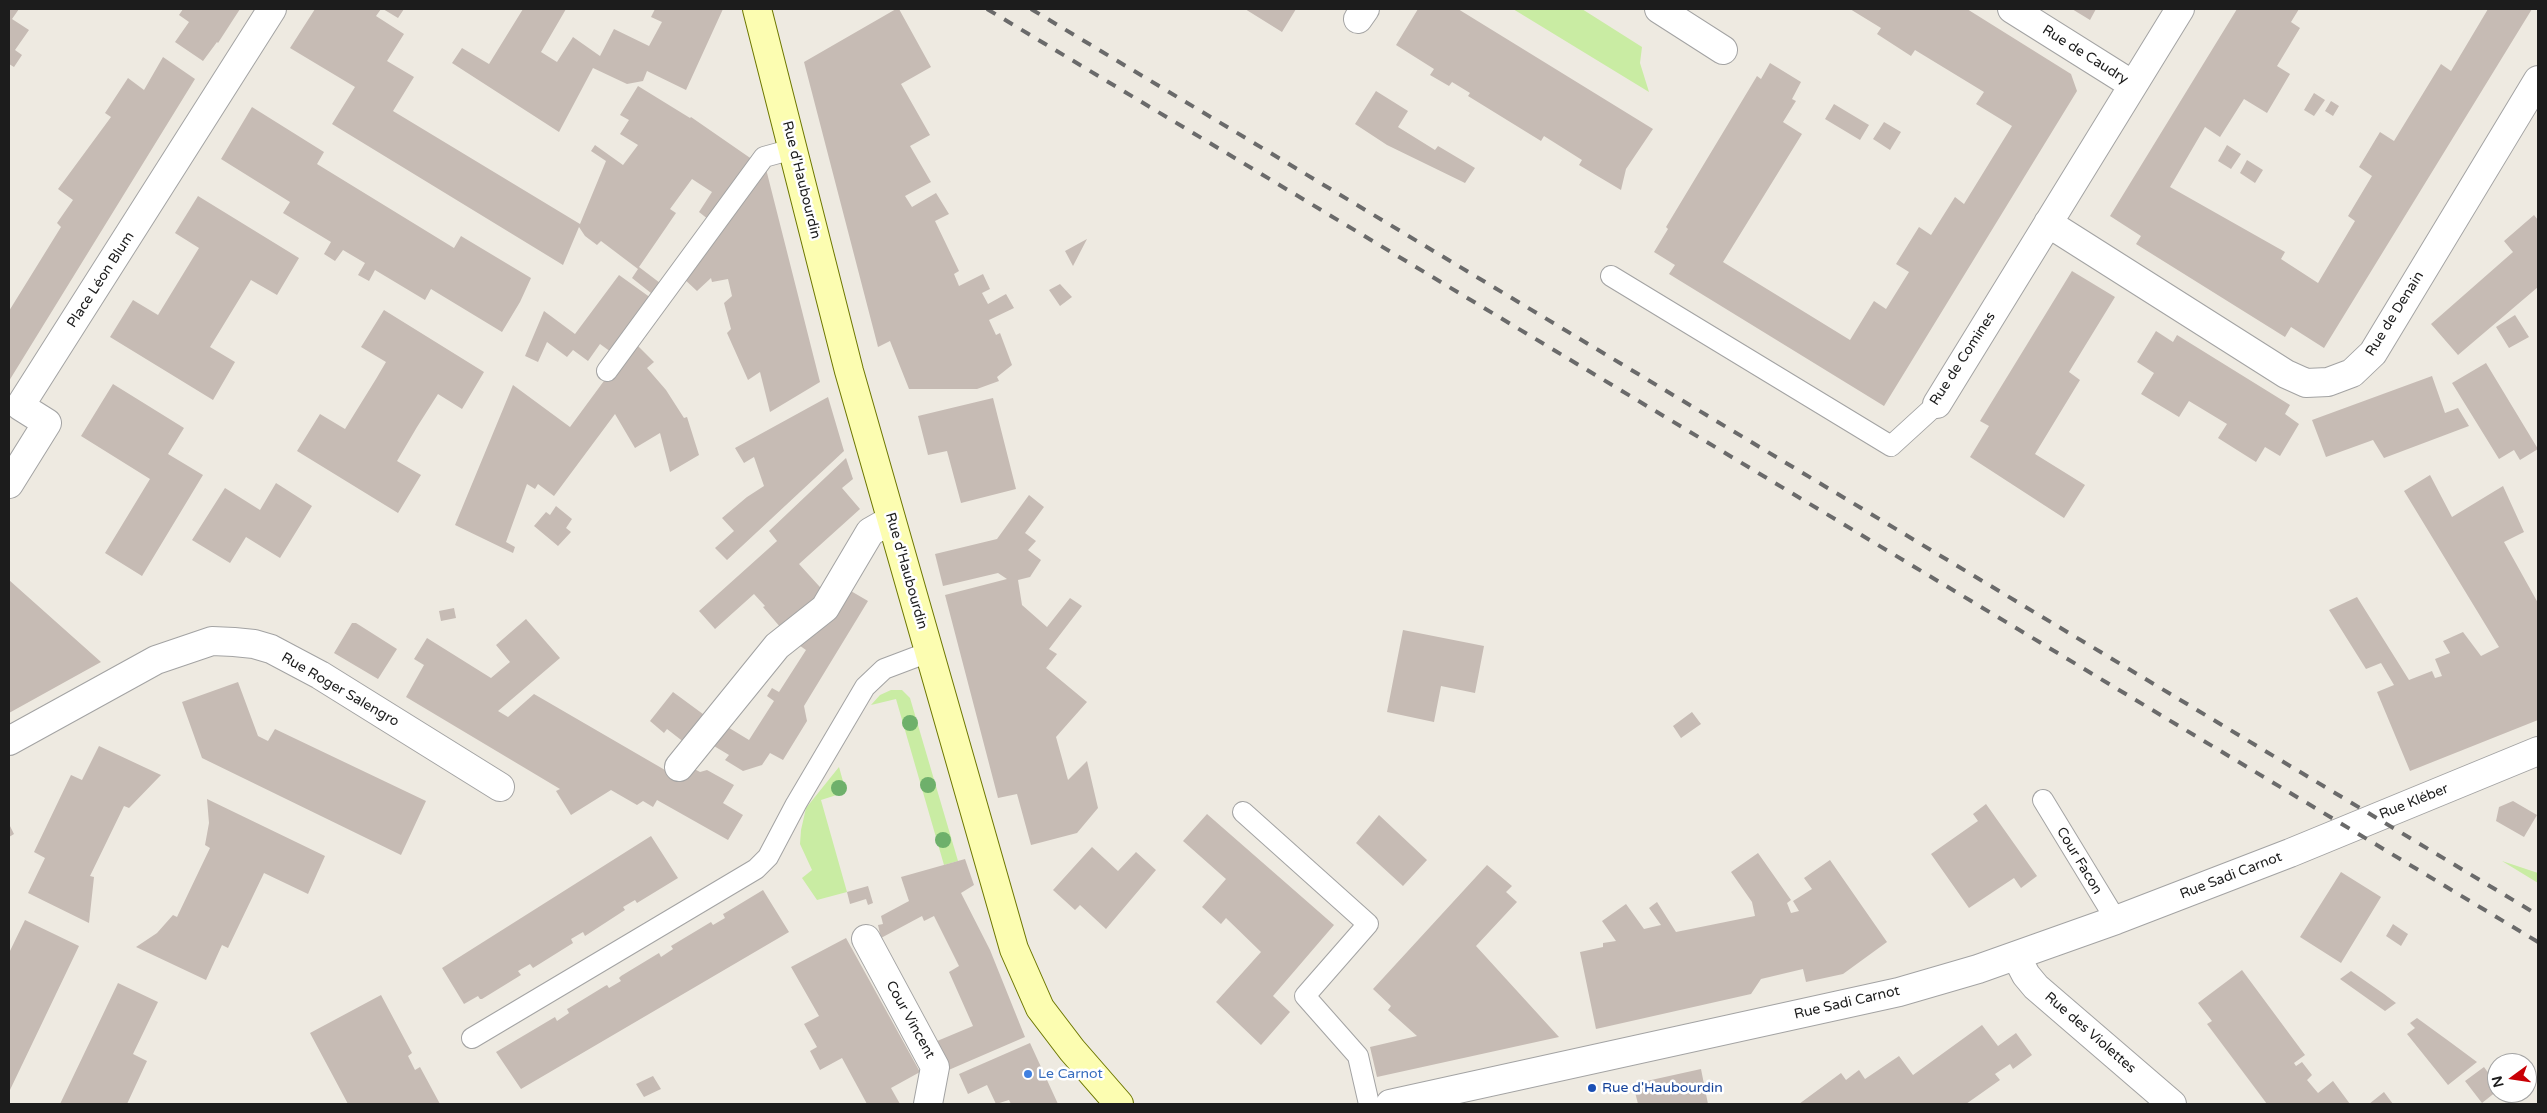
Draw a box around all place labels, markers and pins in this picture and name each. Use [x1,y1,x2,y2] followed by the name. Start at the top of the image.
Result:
[1038,1066,1103,1082] place label: Le Carnot
[1022,1068,1034,1080] marker: Le Carnot
[1602,1080,1723,1096] place label: Rue d'Haubourdin
[1586,1082,1598,1094] marker: Rue d'Haubourdin

